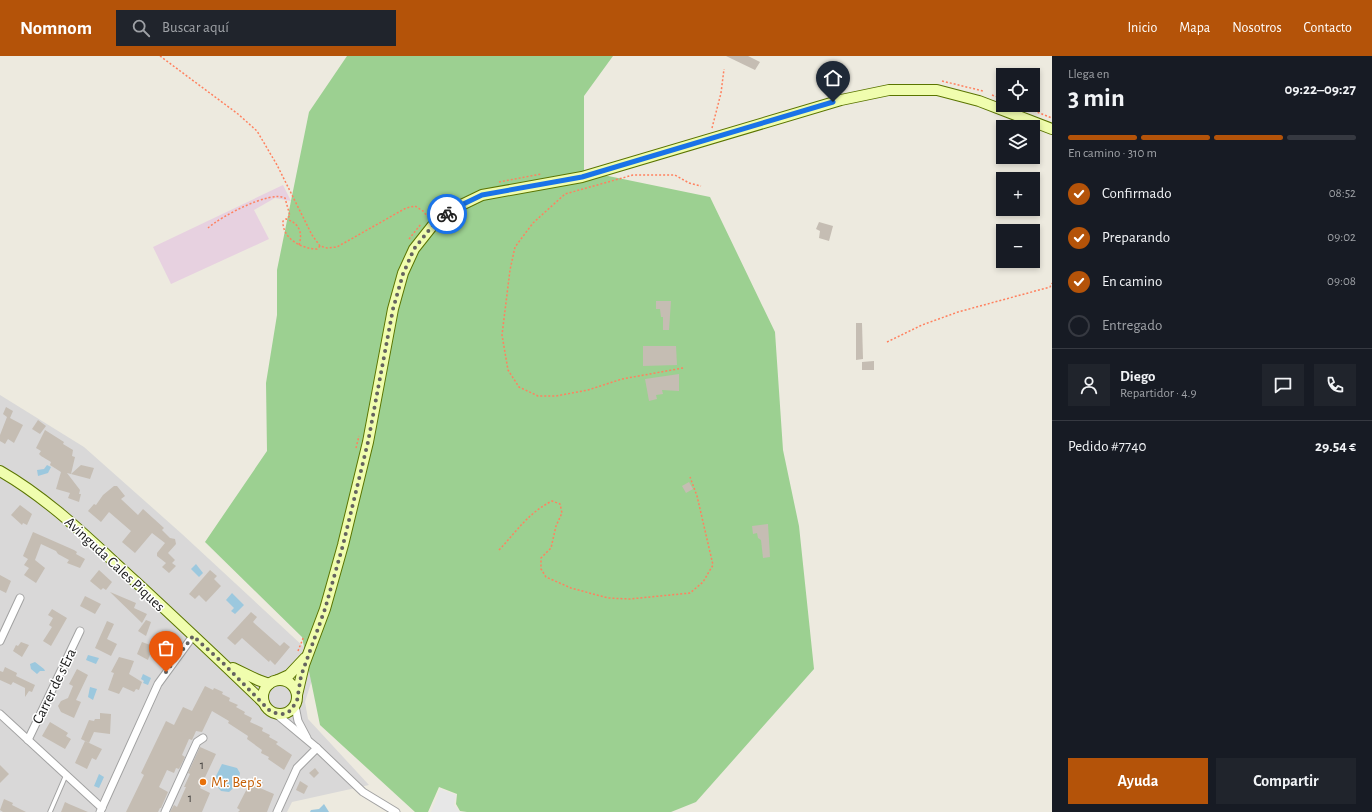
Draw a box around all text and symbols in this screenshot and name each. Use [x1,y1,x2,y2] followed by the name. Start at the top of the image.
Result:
[116,10,396,46] search box
[130,17,152,39] icon: search
[20,19,92,38] text: Nomnom
[162,20,229,35] text: Buscar aquí
[1127,21,1157,35] text: Inicio
[1179,21,1210,35] text: Mapa
[1232,21,1282,35] text: Nosotros
[1304,21,1352,35] text: Contacto
[816,61,850,102] pin
[822,67,844,89] icon: home
[996,68,1040,268] map controls
[996,68,1040,112] button: locate
[1068,68,1110,81] text: Llega en
[1284,82,1356,97] text: 09:22–09:27
[1068,85,1125,111] text: 3 min
[996,120,1040,164] button: layers
[1068,147,1157,160] text: En camino · 310 m
[996,172,1040,216] button: +
[1068,183,1090,205] icon: check
[1102,186,1172,201] text: Confirmado
[1329,187,1356,200] text: 08:52
[427,194,467,234] courier
[436,203,458,225] icon: bike
[996,224,1040,268] button: −
[1068,227,1090,249] icon: check
[1102,230,1170,245] text: Preparando
[1327,231,1356,244] text: 09:02
[1068,271,1090,293] icon: check
[1102,274,1162,289] text: En camino
[1327,275,1356,288] text: 09:08
[1102,318,1162,333] text: Entregado
[1068,364,1110,406] button: person
[1262,364,1304,406] button: chat
[1314,364,1356,406] button: phone
[1120,369,1156,384] text: Diego
[1120,387,1197,400] text: Repartidor · 4.9
[1068,439,1146,454] text: Pedido #7740
[1315,439,1356,454] text: 29.54 €
[62,514,168,614] street label: Avinguda Cales Piques
[149,631,183,672] pin
[155,637,177,659] icon: bag
[30,646,79,726] street label: Carrer de s'Era
[1068,758,1208,804] button: Ayuda
[1216,758,1356,804] button: Compartir
[200,759,204,772] house number: 1
[211,775,262,790] place label: Mr. Bep's
[198,777,208,787] marker: Mr. Bep's
[188,792,192,805] house number: 1

